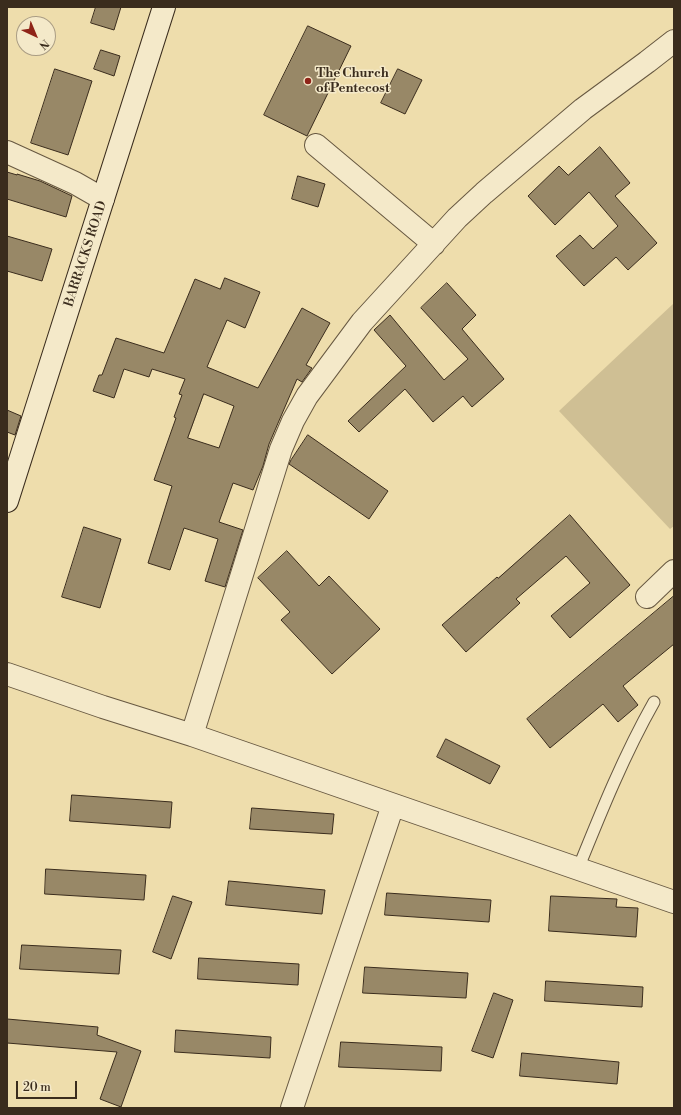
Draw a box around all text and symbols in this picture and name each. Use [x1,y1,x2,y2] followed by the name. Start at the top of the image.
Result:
[16,16,56,56] north arrow
[36,36,52,52] text: N
[316,66,390,97] place label: The Church of Pentecost
[303,76,313,86] marker: The Church of Pentecost
[62,199,110,309] street label: BARRACKS ROAD
[18,1073,79,1099] scale bar
[23,1080,51,1095] text: 20 m

